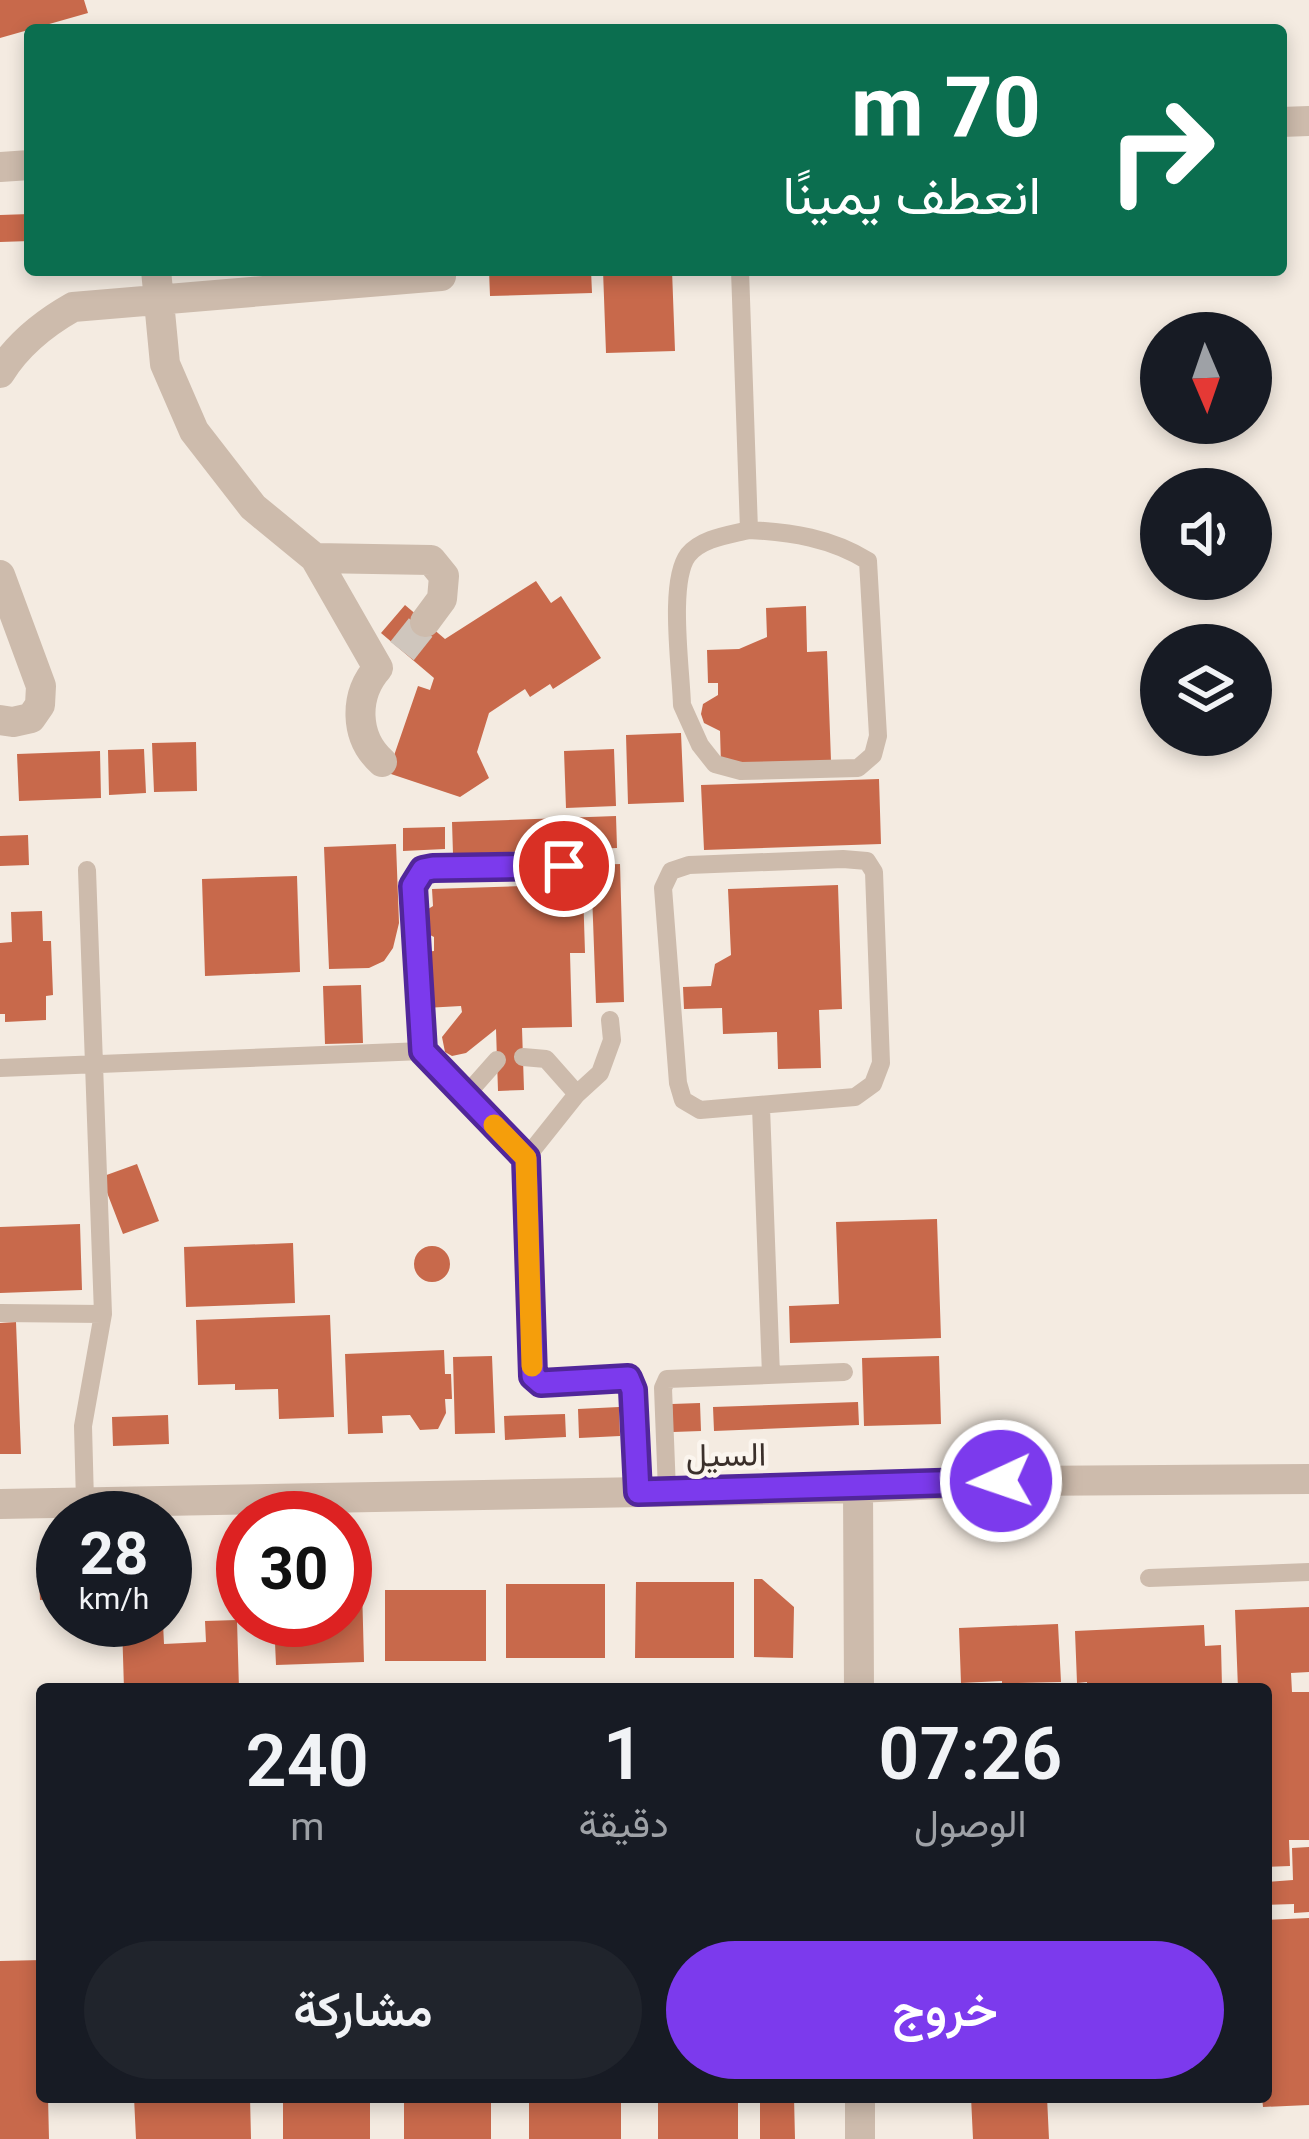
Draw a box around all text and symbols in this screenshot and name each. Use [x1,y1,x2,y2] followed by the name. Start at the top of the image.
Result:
[851,58,1041,157] text: 70 m
[1083,72,1239,228] icon: right
[782,164,1041,227] text: انعطف يمينًا
[1140,312,1272,444] north arrow
[1140,312,1272,756] map controls
[1140,468,1272,600] button: sound
[1140,624,1272,756] button: layers
[513,815,615,917] pin
[531,833,597,899] icon: arrive
[938,1418,1064,1544] position arrow
[686,1434,766,1475] street label: السيل
[216,1491,372,1647] speed limit sign: 30
[80,1518,148,1589] text: 28
[79,1581,149,1616] text: km/h
[603,1712,644,1797] text: 1
[878,1712,1062,1797] text: 07:26
[246,1719,369,1804] text: 240
[579,1801,669,1847] text: دقيقة
[914,1801,1027,1847] text: الوصول
[290,1804,324,1850] text: m
[84,1941,642,2079] button: مشاركة
[666,1941,1224,2079] button: خروج

